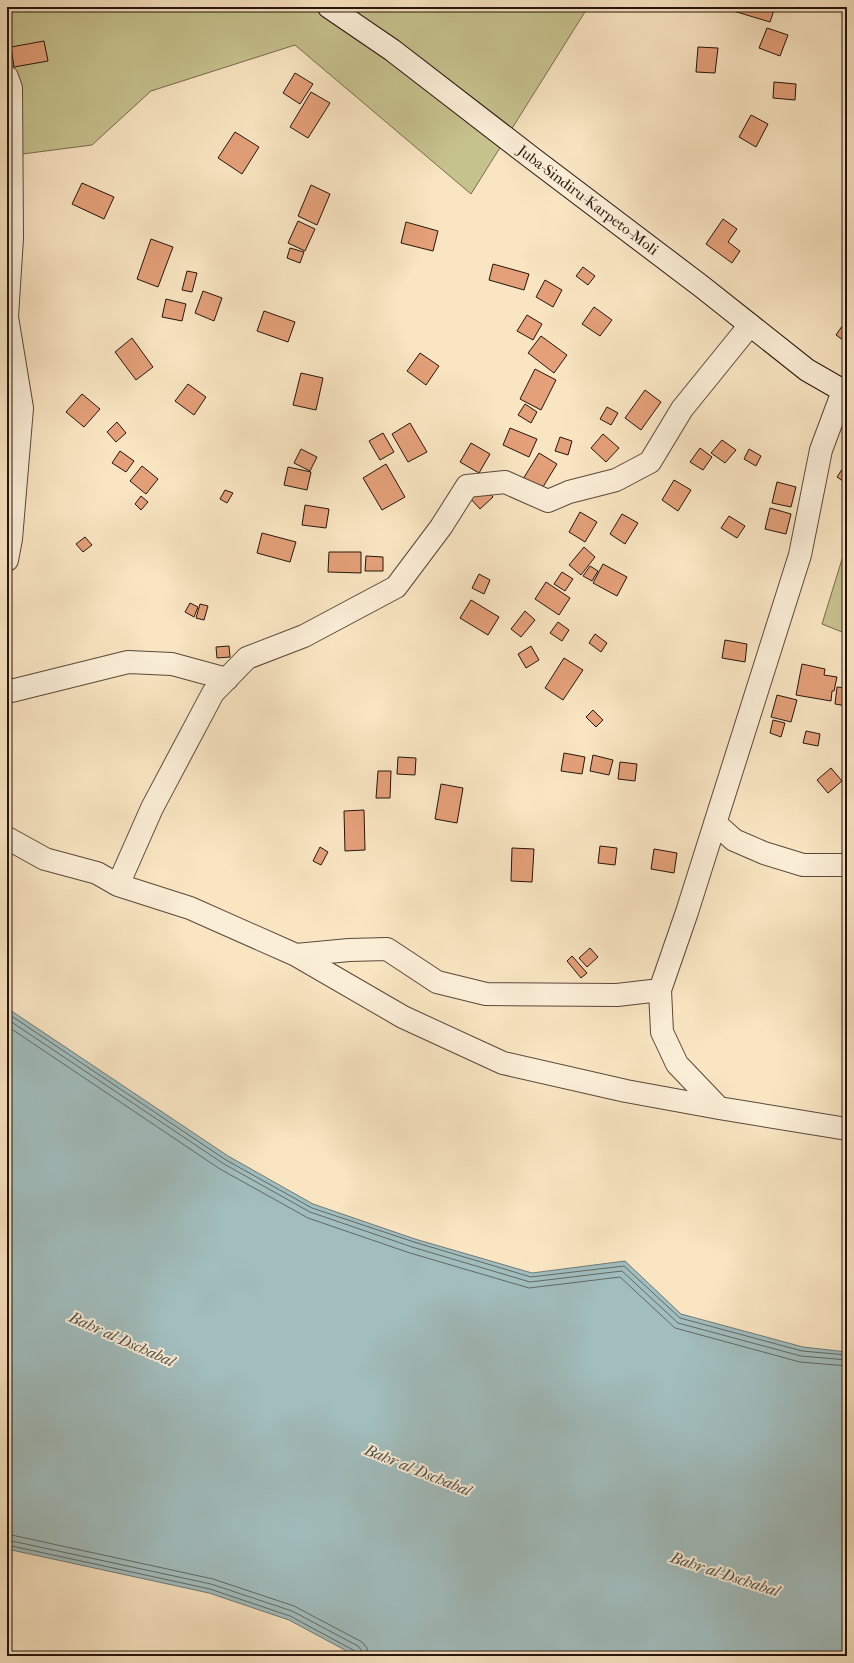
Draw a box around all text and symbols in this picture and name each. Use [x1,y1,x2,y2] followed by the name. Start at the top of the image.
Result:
[513,141,662,259] street label: Juba-Sindiru-Karpeto-Moli
[65,1307,180,1372] water label: Bahr al-Dschabal
[361,1440,476,1501] water label: Bahr al-Dschabal
[667,1547,784,1601] water label: Bahr al-Dschabal

